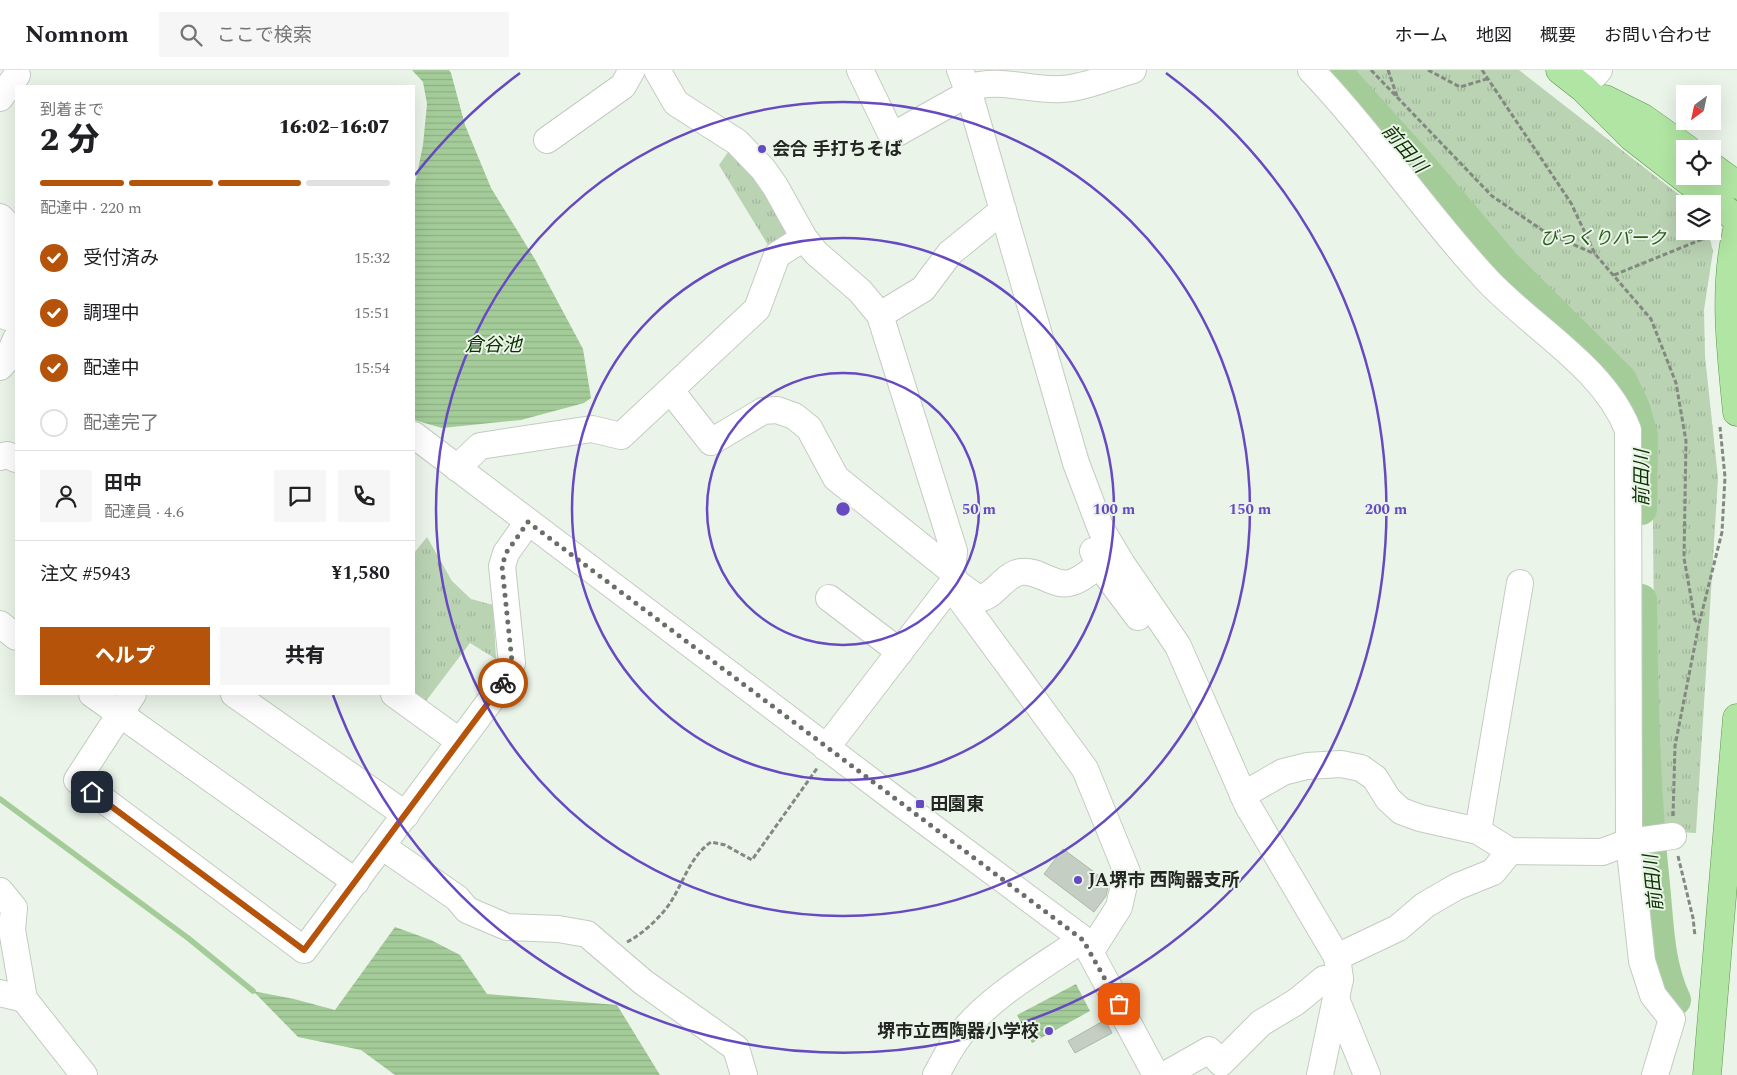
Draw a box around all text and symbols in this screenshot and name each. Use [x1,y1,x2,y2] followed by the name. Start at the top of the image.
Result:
[159,12,509,57] search box
[25,17,129,53] text: Nomnom
[177,21,205,49] icon: search
[217,21,312,50] text: ここで検索
[1395,22,1448,49] text: ホーム
[1476,22,1512,49] text: 地図
[1540,22,1576,49] text: 概要
[1604,22,1712,49] text: お問い合わせ
[1676,85,1721,130] north arrow
[1676,85,1721,240] map controls
[40,98,104,122] text: 到着まで
[279,113,390,142] text: 16:02–16:07
[40,116,99,165] text: 2 分
[1374,118,1435,182] water label: 前田川
[772,136,903,163] place label: 会合 手打ちそば
[1676,140,1721,185] button: locate
[756,143,768,155] marker: 会合 手打ちそば
[1676,195,1721,240] button: layers
[40,196,142,220] text: 配達中 · 220 m
[1540,225,1667,252] park label: びっくりパーク
[40,244,68,272] icon: check
[83,244,159,273] text: 受付済み
[354,246,390,270] text: 15:32
[40,299,68,327] icon: check
[83,299,140,328] text: 調理中
[354,301,390,325] text: 15:51
[464,331,523,360] water label: 倉谷池
[40,354,68,382] icon: check
[83,354,140,383] text: 配達中
[354,356,390,380] text: 15:54
[83,409,159,438] text: 配達完了
[1628,448,1657,507] water label: 前田川
[104,469,142,498] text: 田中
[40,470,92,522] button: person
[274,470,326,522] button: chat
[338,470,390,522] button: phone
[962,498,997,521] text: 50 m
[1093,498,1136,521] text: 100 m
[1229,498,1272,521] text: 150 m
[1365,498,1408,521] text: 200 m
[104,500,184,524] text: 配達員 · 4.6
[834,500,852,518] centre of rings
[332,559,390,588] text: ¥1,580
[40,560,130,589] text: 注文 #5943
[40,627,210,685] button: ヘルプ
[220,627,390,685] button: 共有
[478,658,528,708] courier
[489,669,517,697] icon: bike
[71,771,113,813] pin
[78,778,106,806] icon: home
[930,791,984,818] place label: 田園東
[914,798,926,810] marker: 田園東
[1636,851,1671,913] water label: 前田川
[1088,867,1240,894] place label: JA堺市 西陶器支所
[1072,874,1084,886] marker: JA堺市 西陶器支所
[1098,983,1140,1025] pin
[1105,990,1133,1018] icon: bag
[877,1018,1039,1045] place label: 堺市立西陶器小学校
[1043,1025,1055,1037] marker: 堺市立西陶器小学校

